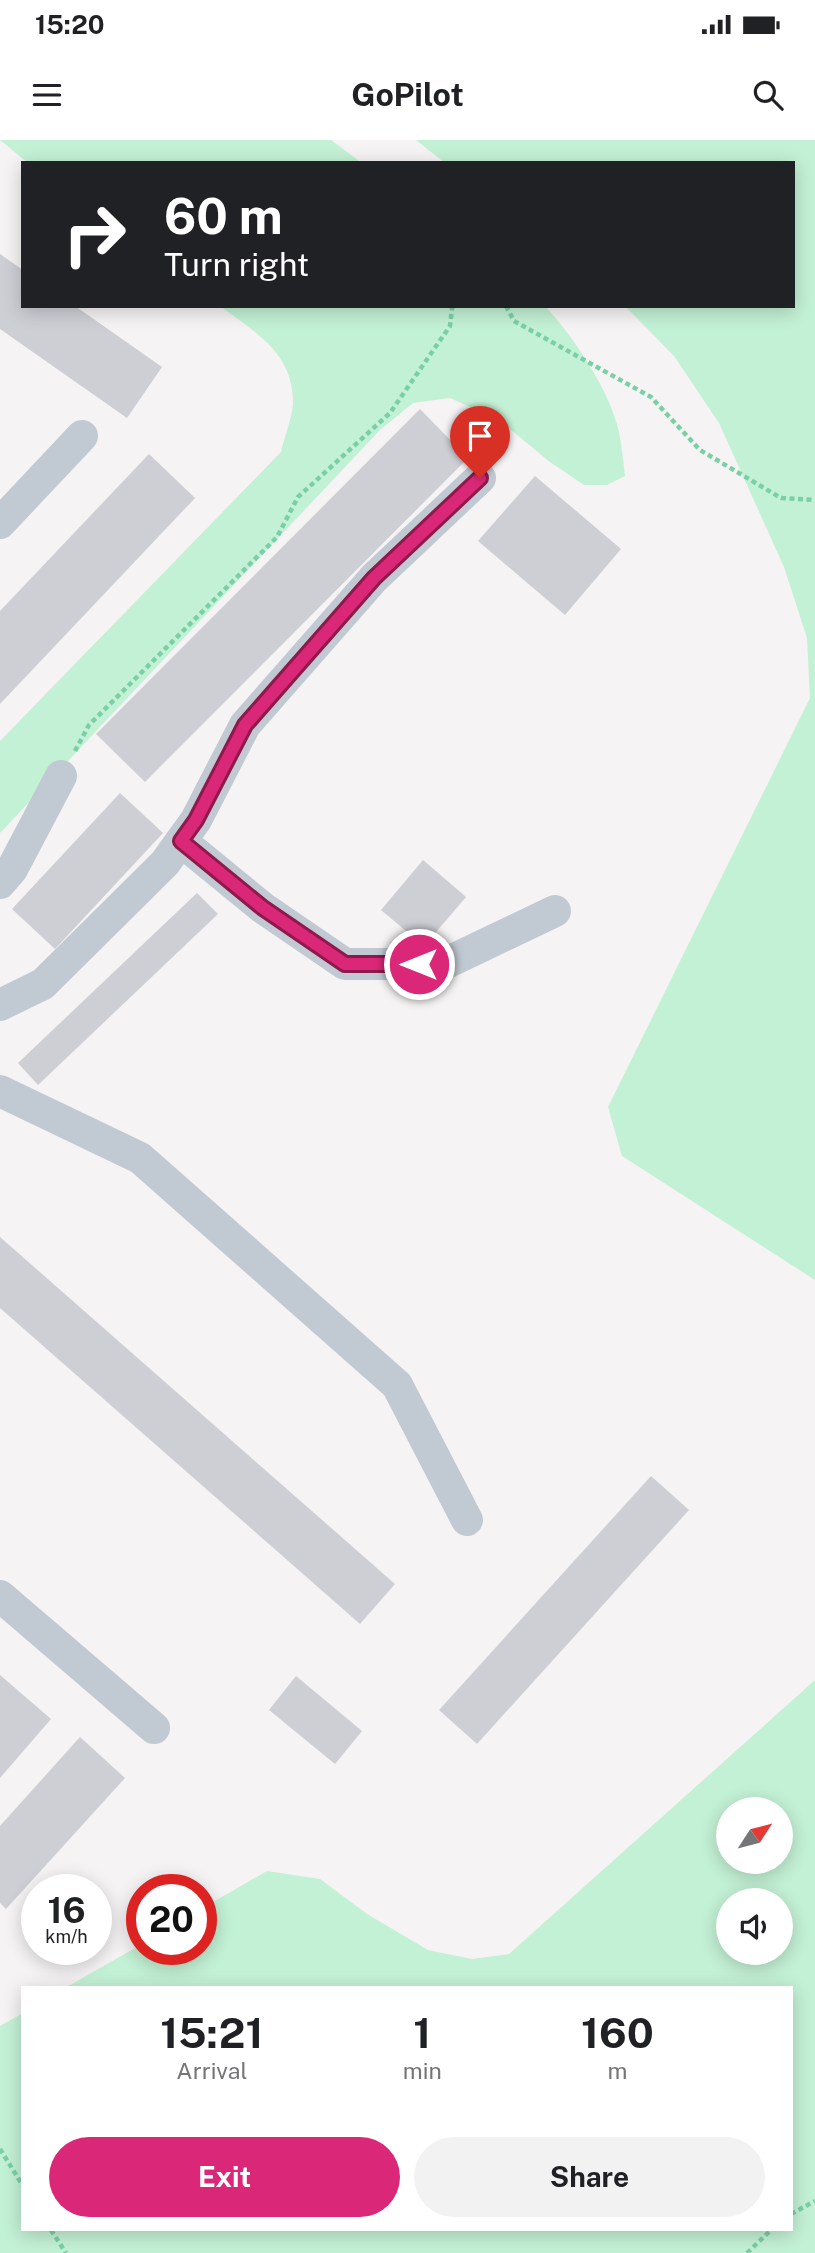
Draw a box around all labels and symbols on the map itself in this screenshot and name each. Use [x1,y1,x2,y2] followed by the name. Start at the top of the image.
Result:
[450,406,510,478] pin
[382,927,456,1001] position arrow
[716,1797,793,1874] north arrow
[126,1874,217,1965] speed limit sign: 20

